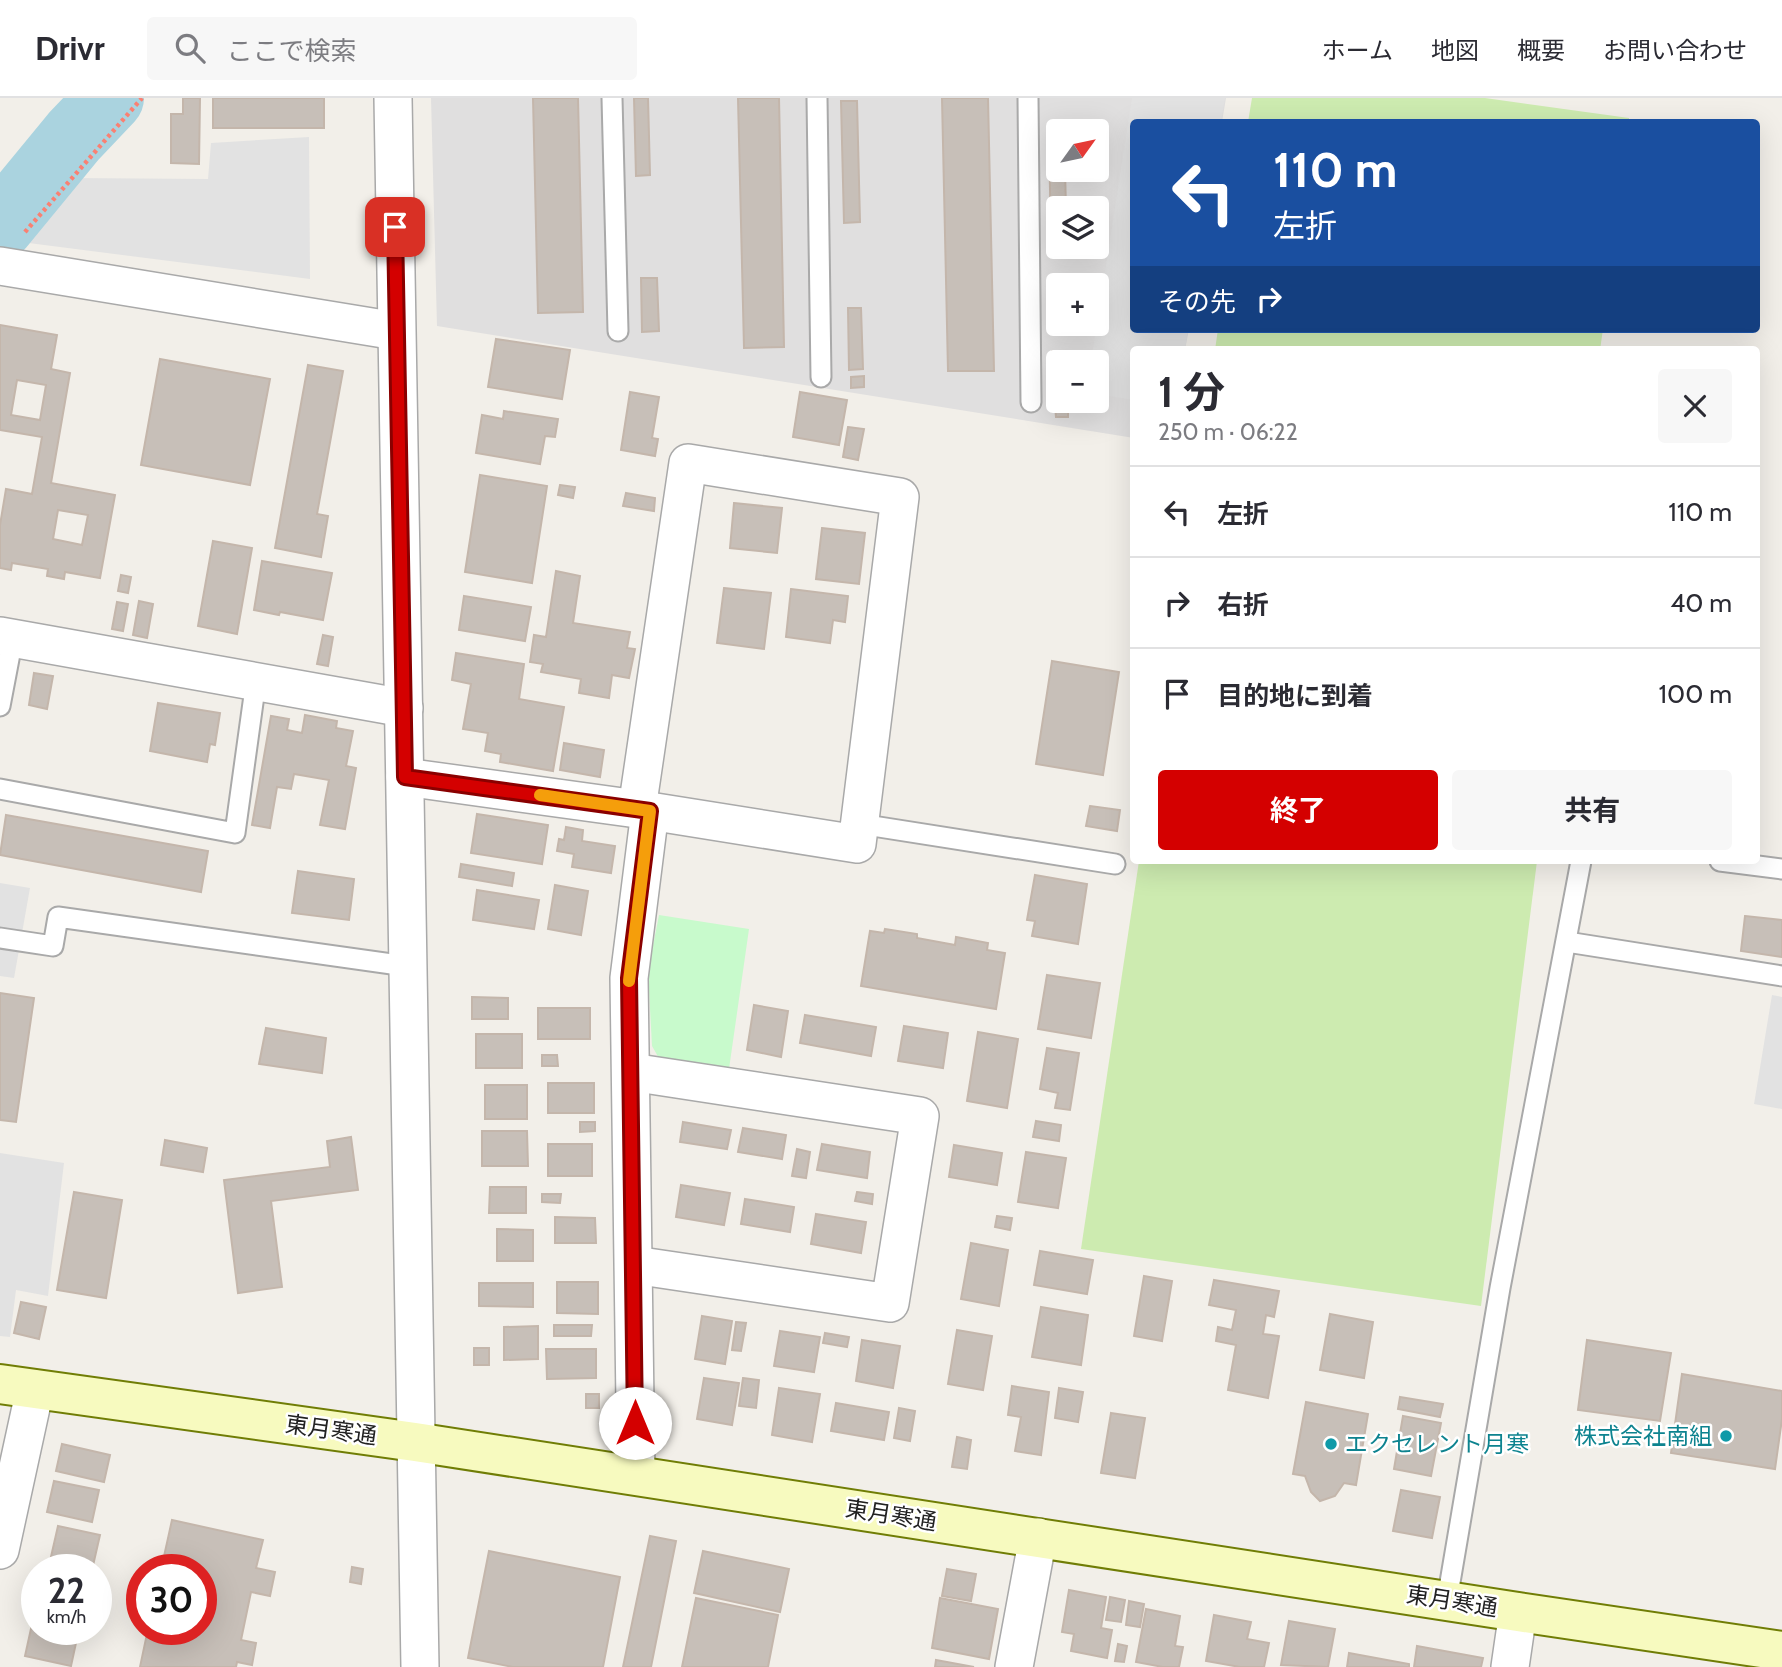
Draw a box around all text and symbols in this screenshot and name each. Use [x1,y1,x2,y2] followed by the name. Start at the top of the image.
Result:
[147,17,637,80] search box
[35,28,105,68] text: Drivr
[171,29,209,67] icon: search
[227,35,357,67] text: ここで検索
[1322,36,1393,65] text: ホーム
[1431,36,1479,65] text: 地図
[1517,36,1565,65] text: 概要
[1603,36,1747,65] text: お問い合わせ
[1046,119,1110,182] north arrow
[1046,119,1109,413] map controls
[1273,140,1397,199] text: 110 m
[1158,147,1249,238] icon: left
[1046,196,1109,259] button: layers
[365,197,425,257] pin
[1273,206,1337,245] text: 左折
[376,208,414,246] icon: arrive
[1046,273,1109,336] button: +
[1250,280,1288,318] icon: right
[1158,286,1236,318] text: その先
[1046,350,1109,413] button: −
[1158,366,1225,418] text: 1 分
[1658,369,1732,443] button: close
[1158,418,1298,446] text: 250 m · 06:22
[1158,493,1196,531] icon: left
[1668,496,1732,528] text: 110 m
[1217,498,1269,530] text: 左折
[1158,584,1196,622] icon: right
[1670,587,1732,619] text: 40 m
[1217,589,1269,621] text: 右折
[1158,675,1196,713] icon: arrive
[1659,678,1732,710] text: 100 m
[1217,680,1373,712] text: 目的地に到着
[1158,770,1438,850] button: 終了
[1452,770,1732,850] button: 共有
[598,1386,672,1460] position arrow
[283,1410,379,1450] street label: 東月寒通
[1574,1422,1712,1450] place label: 株式会社南組
[1718,1428,1734,1444] marker: 株式会社南組
[1345,1430,1529,1458] place label: エクセレント月寒
[1323,1436,1339,1452] marker: エクセレント月寒
[843,1494,939,1536] street label: 東月寒通
[126,1554,217,1645] speed limit sign: 30
[48,1569,85,1612] text: 22
[1404,1580,1500,1622] street label: 東月寒通
[47,1606,86,1628] text: km/h

